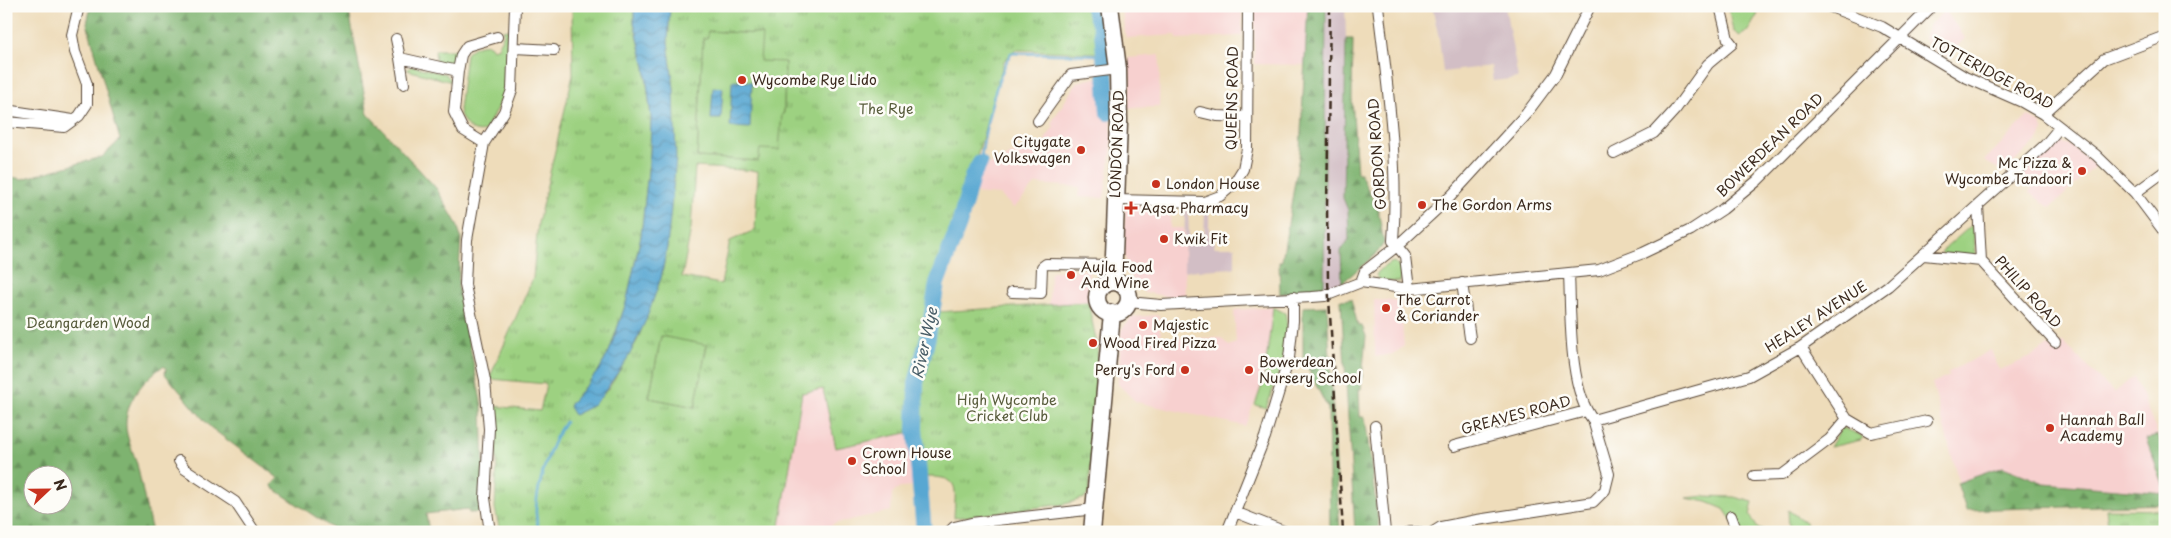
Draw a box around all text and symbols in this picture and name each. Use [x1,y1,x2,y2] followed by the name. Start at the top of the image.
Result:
[1927,31,2058,114] street label: TOTTERIDGE ROAD
[1220,46,1243,150] street label: QUEENS ROAD
[752,69,877,90] place label: Wycombe Rye Lido
[736,74,748,86] marker: Wycombe Rye Lido
[1711,88,1828,201] street label: BOWERDEAN ROAD
[1104,90,1129,198] street label: LONDON ROAD
[1362,97,1391,211] street label: GORDON ROAD
[859,98,913,119] park label: The Rye
[994,131,1071,168] place label: Citygate Volkswagen
[1075,144,1087,156] marker: Citygate Volkswagen
[1945,152,2072,189] place label: Mc Pizza & Wycombe Tandoori
[2076,165,2088,177] marker: Mc Pizza & Wycombe Tandoori
[1166,173,1260,194] place label: London House
[1150,178,1162,190] marker: London House
[1432,194,1552,215] place label: The Gordon Arms
[1141,197,1249,218] place label: Aqsa Pharmacy
[1416,199,1428,211] marker: The Gordon Arms
[1125,202,1137,214] marker: Aqsa Pharmacy
[1174,228,1228,249] place label: Kwik Fit
[1158,233,1170,245] marker: Kwik Fit
[1990,251,2067,333] street label: PHILIP ROAD
[1081,256,1153,293] place label: Aujla Food And Wine
[1065,269,1077,281] marker: Aujla Food And Wine
[1761,276,1871,358] street label: HEALEY AVENUE
[1396,289,1480,326] place label: The Carrot & Coriander
[1380,302,1392,314] marker: The Carrot & Coriander
[905,304,942,380] water label: River Wye
[26,312,150,333] park label: Deangarden Wood
[1153,314,1209,335] place label: Majestic
[1137,319,1149,331] marker: Majestic
[1103,332,1216,353] place label: Wood Fired Pizza
[1087,337,1099,349] marker: Wood Fired Pizza
[1259,351,1362,388] place label: Bowerdean Nursery School
[1095,359,1175,380] place label: Perry's Ford
[1179,364,1191,376] marker: Perry's Ford
[1243,364,1255,376] marker: Bowerdean Nursery School
[957,389,1057,426] park label: High Wycombe Cricket Club
[1459,390,1573,439] street label: GREAVES ROAD
[2060,409,2144,446] place label: Hannah Ball Academy
[2044,422,2056,434] marker: Hannah Ball Academy
[862,442,952,479] place label: Crown House School
[846,455,858,467] marker: Crown House School
[22,466,72,516] north arrow
[49,476,72,494] text: N

